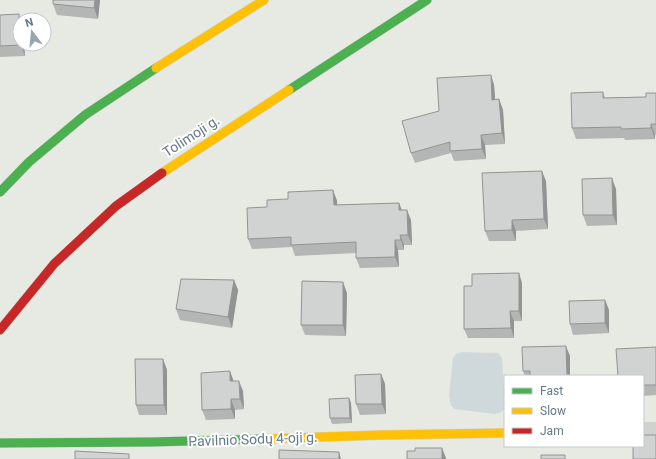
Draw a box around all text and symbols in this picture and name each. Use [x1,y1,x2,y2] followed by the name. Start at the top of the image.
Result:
[12,12,52,52] north arrow
[24,15,35,30] text: N
[160,112,222,160] street label: Tolimoji g.
[504,375,644,447] legend
[540,384,563,398] text: Fast
[540,404,566,418] text: Slow
[540,424,564,438] text: Jam
[188,429,318,449] street label: Pavilnio Sodų 4-oji g.

